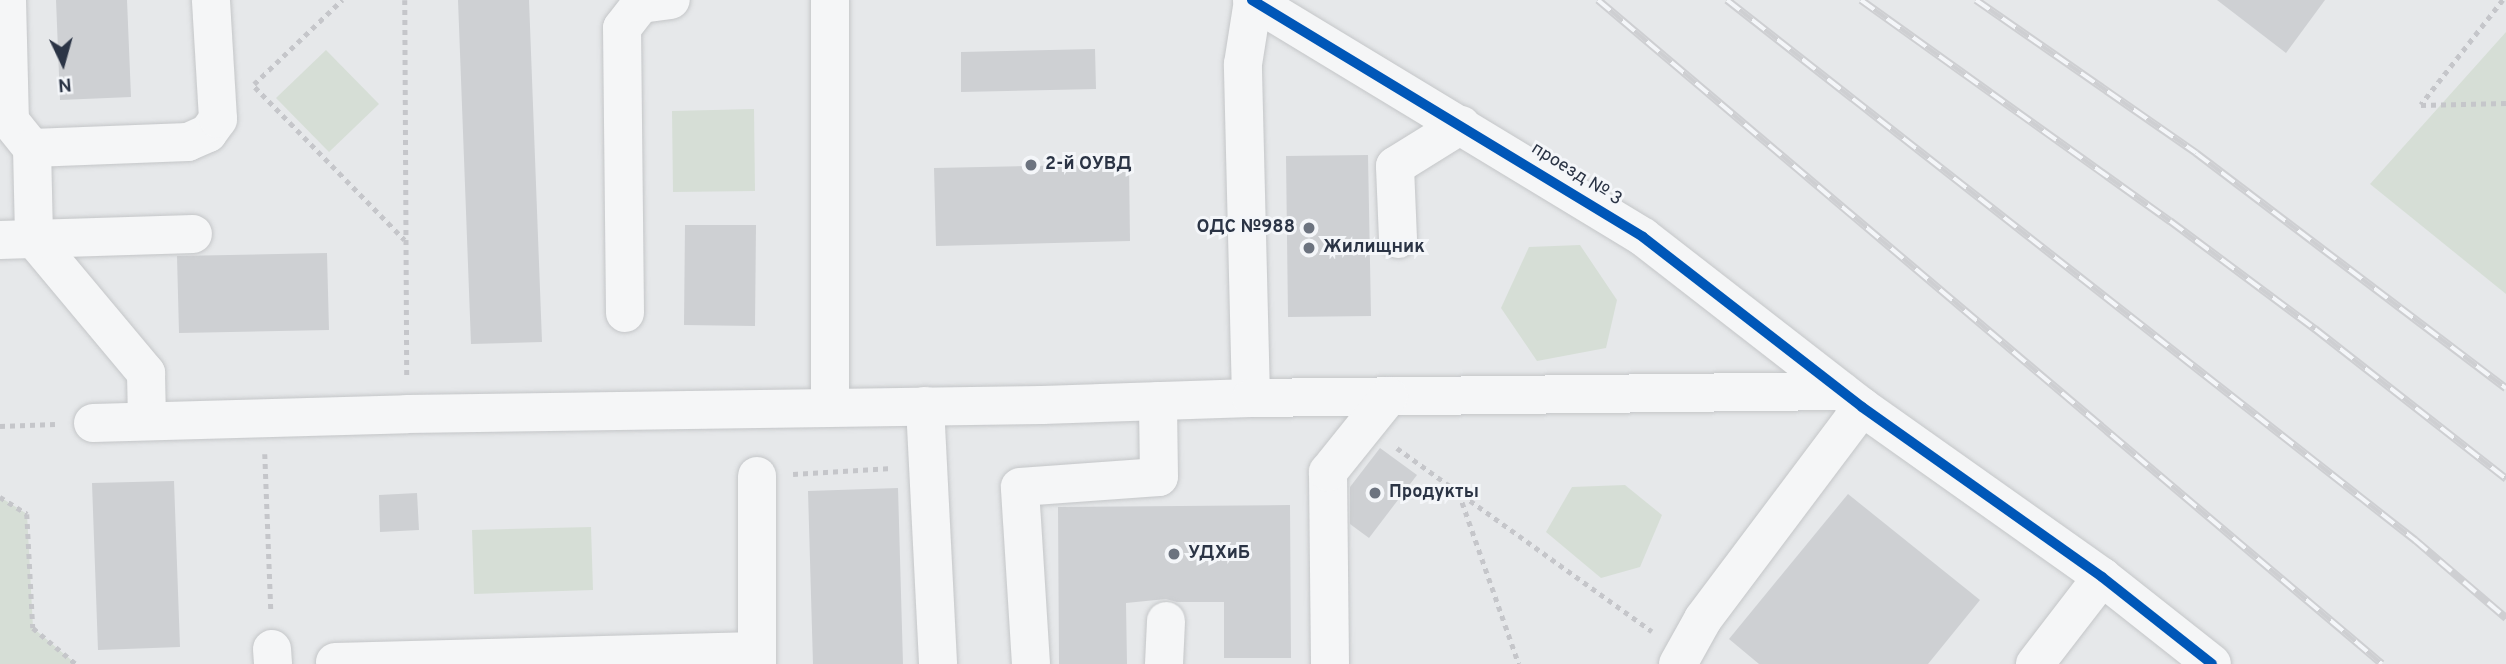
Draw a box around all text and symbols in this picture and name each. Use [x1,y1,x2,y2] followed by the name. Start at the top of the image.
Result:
[28,28,98,98] north arrow
[57,71,73,96] text: N
[1527,139,1625,211] street label: проезд № 3
[1045,154,1132,176] place label: 2-й ОУВД
[1023,157,1039,173] marker: 2-й ОУВД
[1197,217,1295,239] place label: ОДС №988
[1301,220,1317,236] marker: ОДС №988
[1323,237,1425,259] place label: Жилищник
[1301,240,1317,256] marker: Жилищник
[1389,482,1479,504] place label: Продукты
[1367,485,1383,501] marker: Продукты
[1188,543,1250,565] place label: УДХиБ
[1166,546,1182,562] marker: УДХиБ

